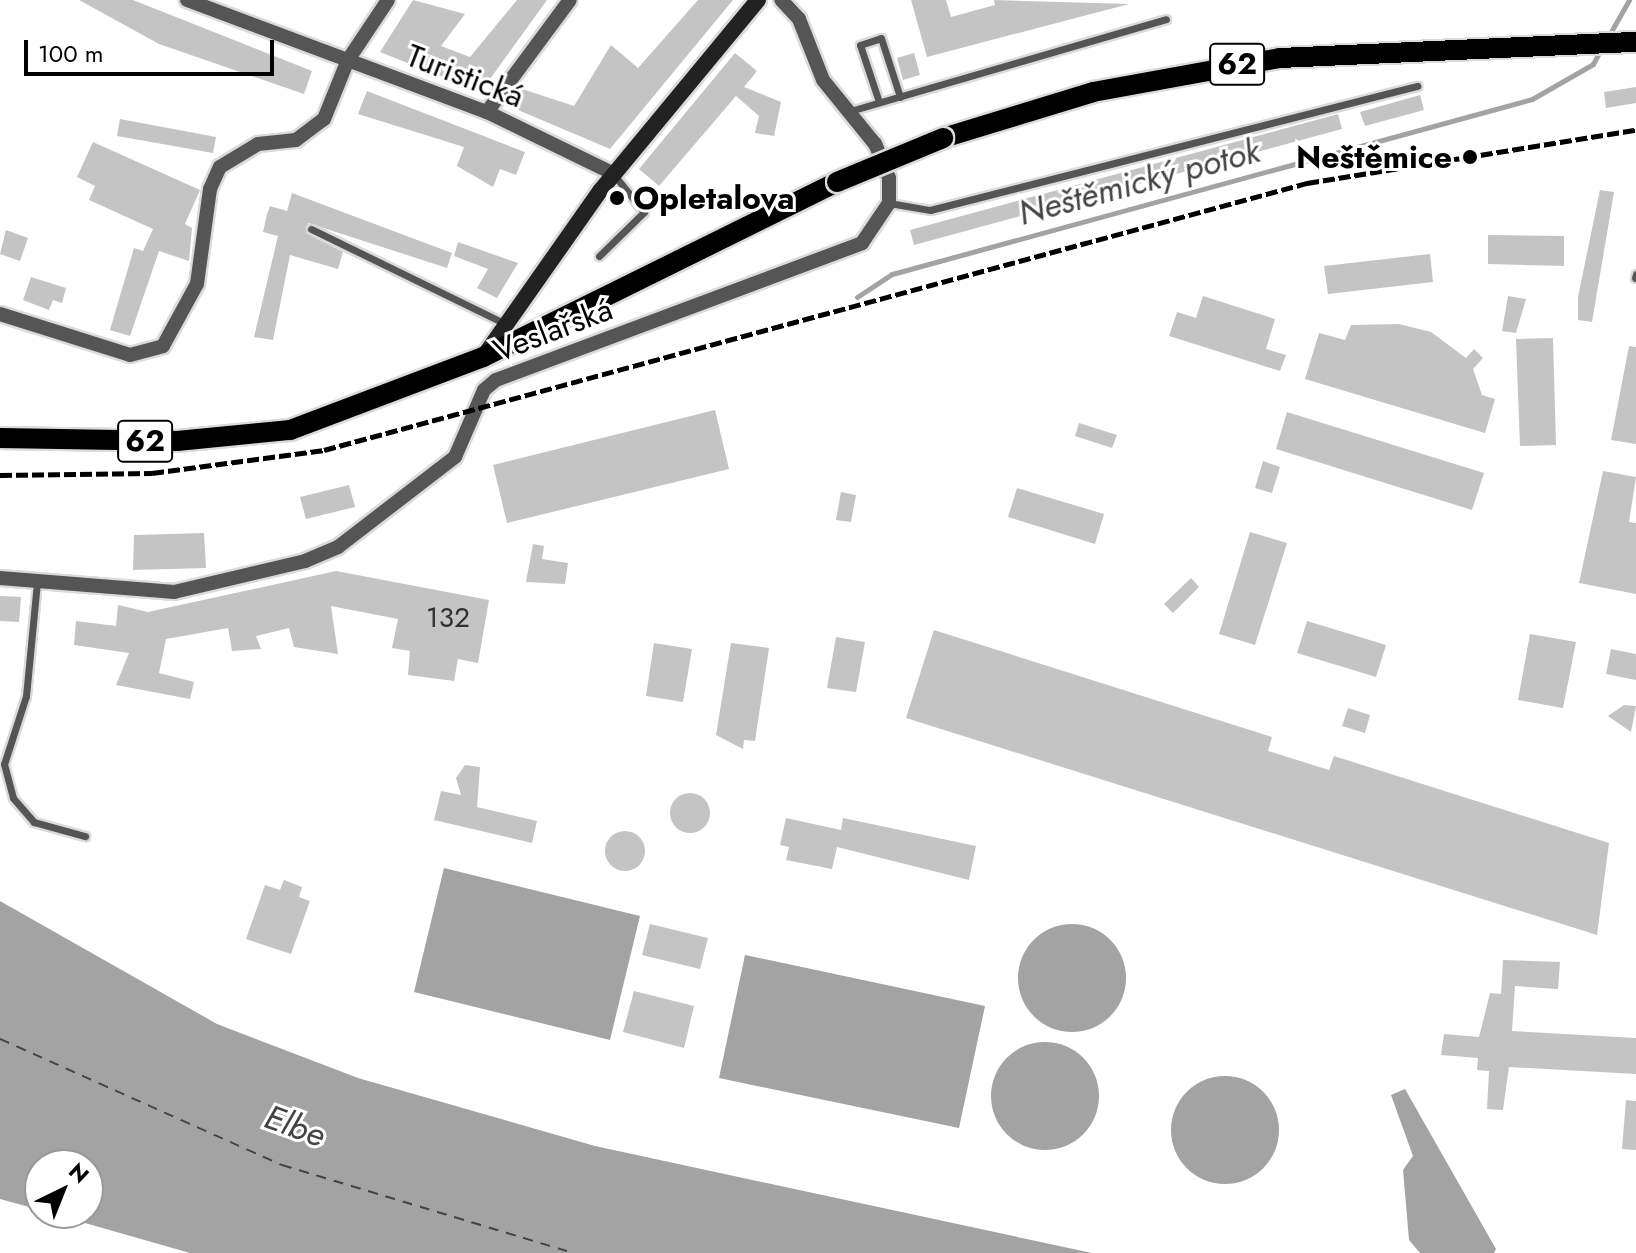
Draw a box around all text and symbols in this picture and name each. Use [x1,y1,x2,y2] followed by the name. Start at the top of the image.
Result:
[28,24,278,74] scale bar
[38,36,104,71] text: 100 m
[401,36,529,116] street label: Turistická
[1209,38,1265,90] road number: 62
[1014,130,1264,234] water label: Neštěmický potok
[1296,138,1452,176] place label: Neštěmice
[1459,146,1481,168] marker: Neštěmice
[633,179,795,217] place label: Opletalova
[608,189,626,207] marker: Opletalova
[488,290,618,370] street label: Veslařská
[117,415,173,467] road number: 62
[426,601,470,635] house number: 132
[259,1096,331,1156] water label: Elbe
[24,1149,104,1229] north arrow
[62,1155,96,1191] text: N

